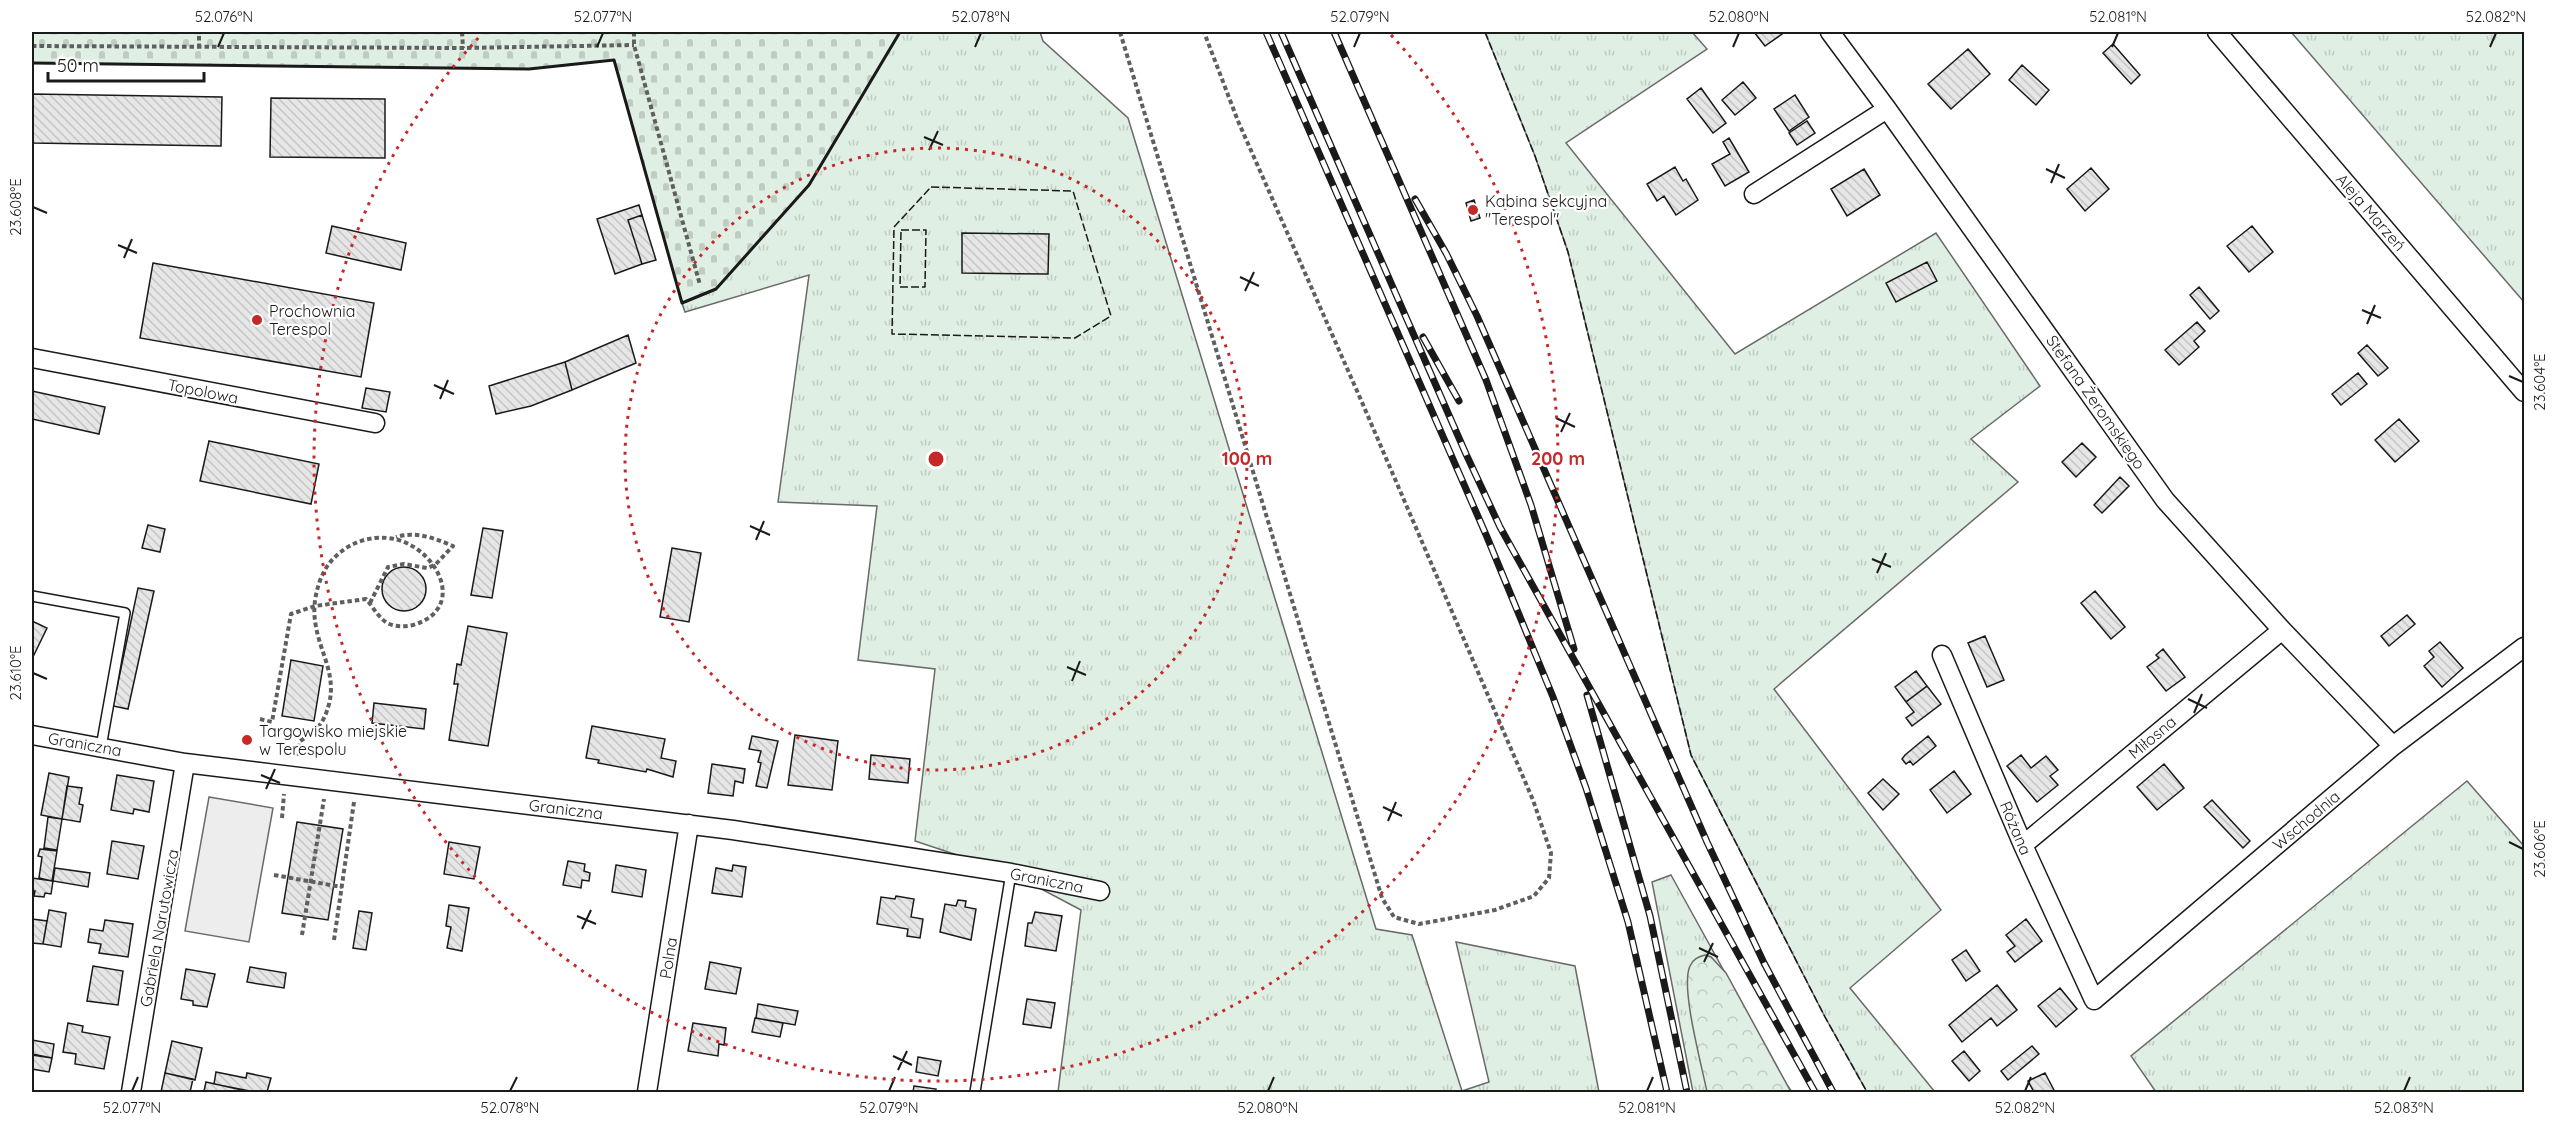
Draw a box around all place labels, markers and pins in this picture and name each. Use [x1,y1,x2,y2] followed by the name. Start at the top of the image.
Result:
[1485,191,1607,229] place label: Kabina sekcyjna "Terespol"
[1466,203,1480,217] marker: Kabina sekcyjna "Terespol"
[269,301,355,339] place label: Prochownia Terespol
[250,313,264,327] marker: Prochownia Terespol
[926,449,946,469] centre of rings
[259,721,407,759] place label: Targowisko miejskie w Terespolu
[240,733,254,747] marker: Targowisko miejskie w Terespolu

